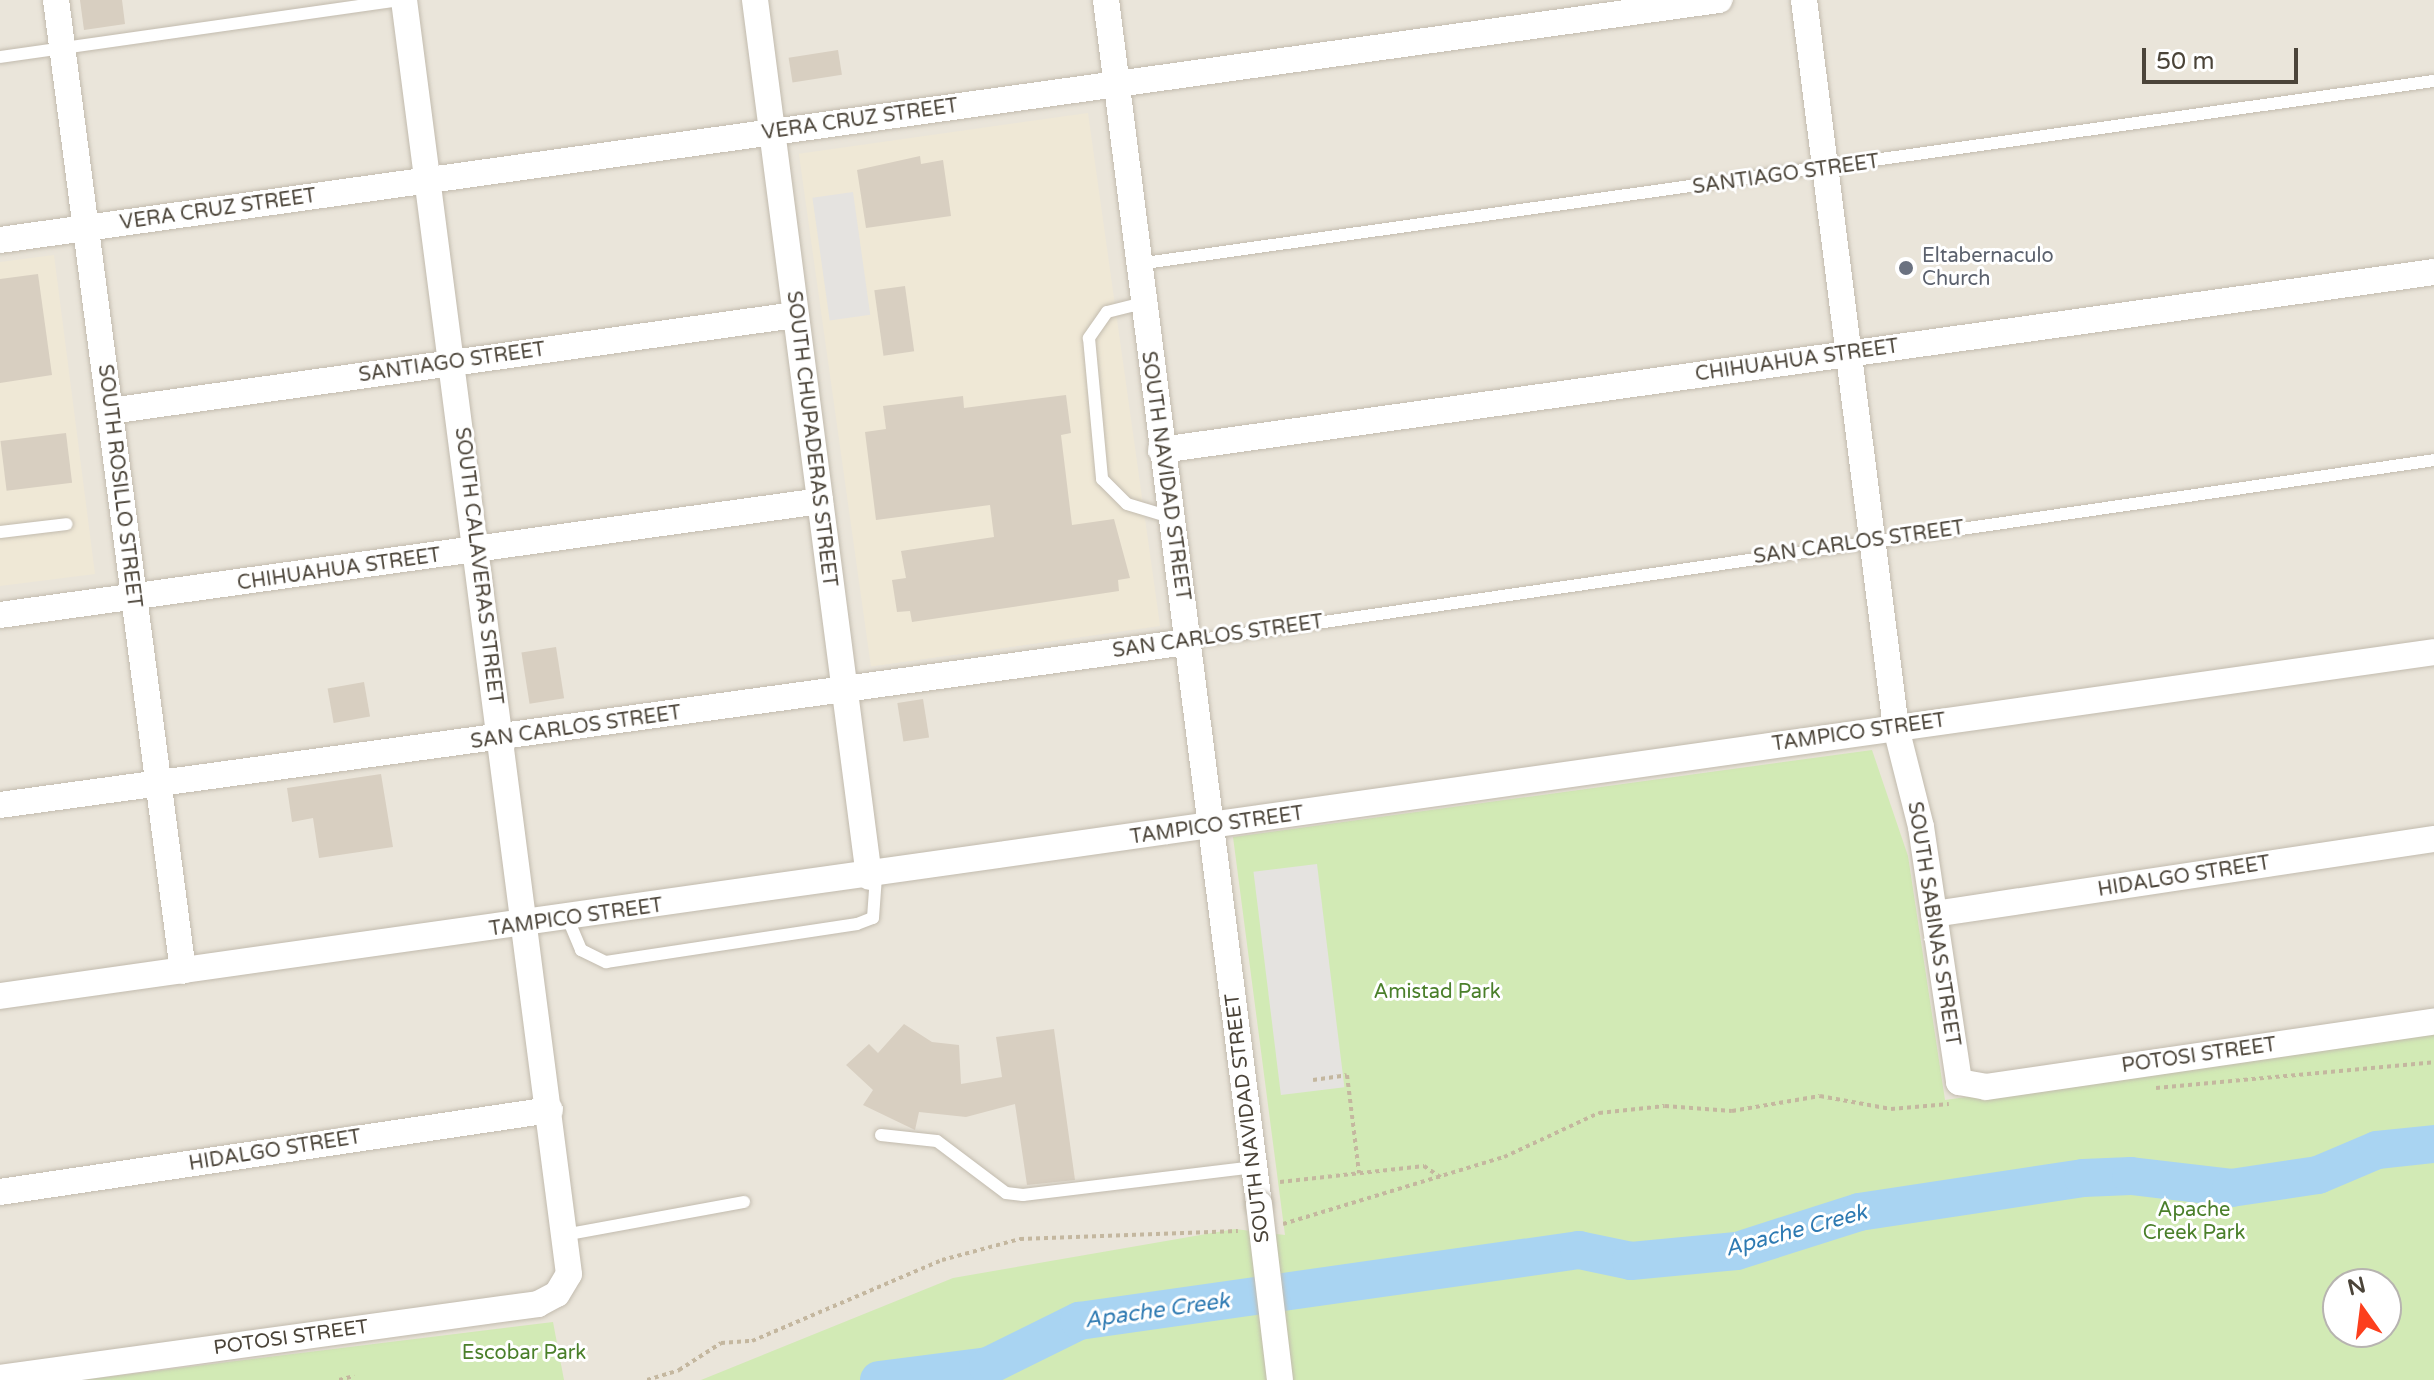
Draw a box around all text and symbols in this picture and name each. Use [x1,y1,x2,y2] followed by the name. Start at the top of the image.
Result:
[2146,32,2302,82] scale bar
[2156,47,2214,76] text: 50 m
[760,94,960,146] street label: VERA CRUZ STREET
[1691,150,1881,200] street label: SANTIAGO STREET
[118,184,318,236] street label: VERA CRUZ STREET
[1922,244,2054,291] place label: Eltabernaculo Church
[1897,259,1915,277] marker: Eltabernaculo Church
[781,290,841,588] street label: SOUTH CHUPADERAS STREET
[1694,335,1900,387] street label: CHIHUAHUA STREET
[357,338,547,388] street label: SANTIAGO STREET
[1136,350,1194,602] street label: SOUTH NAVIDAD STREET
[92,363,146,609] street label: SOUTH ROSILLO STREET
[449,426,507,706] street label: SOUTH CALAVERAS STREET
[1752,516,1966,570] street label: SAN CARLOS STREET
[236,544,442,596] street label: CHIHUAHUA STREET
[1111,610,1325,664] street label: SAN CARLOS STREET
[469,701,683,755] street label: SAN CARLOS STREET
[1771,709,1947,757] street label: TAMPICO STREET
[1902,800,1964,1048] street label: SOUTH SABINAS STREET
[1129,802,1305,850] street label: TAMPICO STREET
[2096,852,2272,902] street label: HIDALGO STREET
[488,894,664,942] street label: TAMPICO STREET
[1373,980,1501,1004] park label: Amistad Park
[1221,992,1275,1244] street label: SOUTH NAVIDAD STREET
[2120,1033,2278,1079] street label: POTOSI STREET
[187,1126,363,1176] street label: HIDALGO STREET
[1722,1199,1870,1263] water label: Apache Creek
[2143,1199,2245,1246] park label: Apache Creek Park
[2322,1268,2402,1348] north arrow
[2345,1272,2368,1301] text: N
[1083,1288,1231,1334] water label: Apache Creek
[212,1315,370,1361] street label: POTOSI STREET
[462,1341,586,1365] park label: Escobar Park

